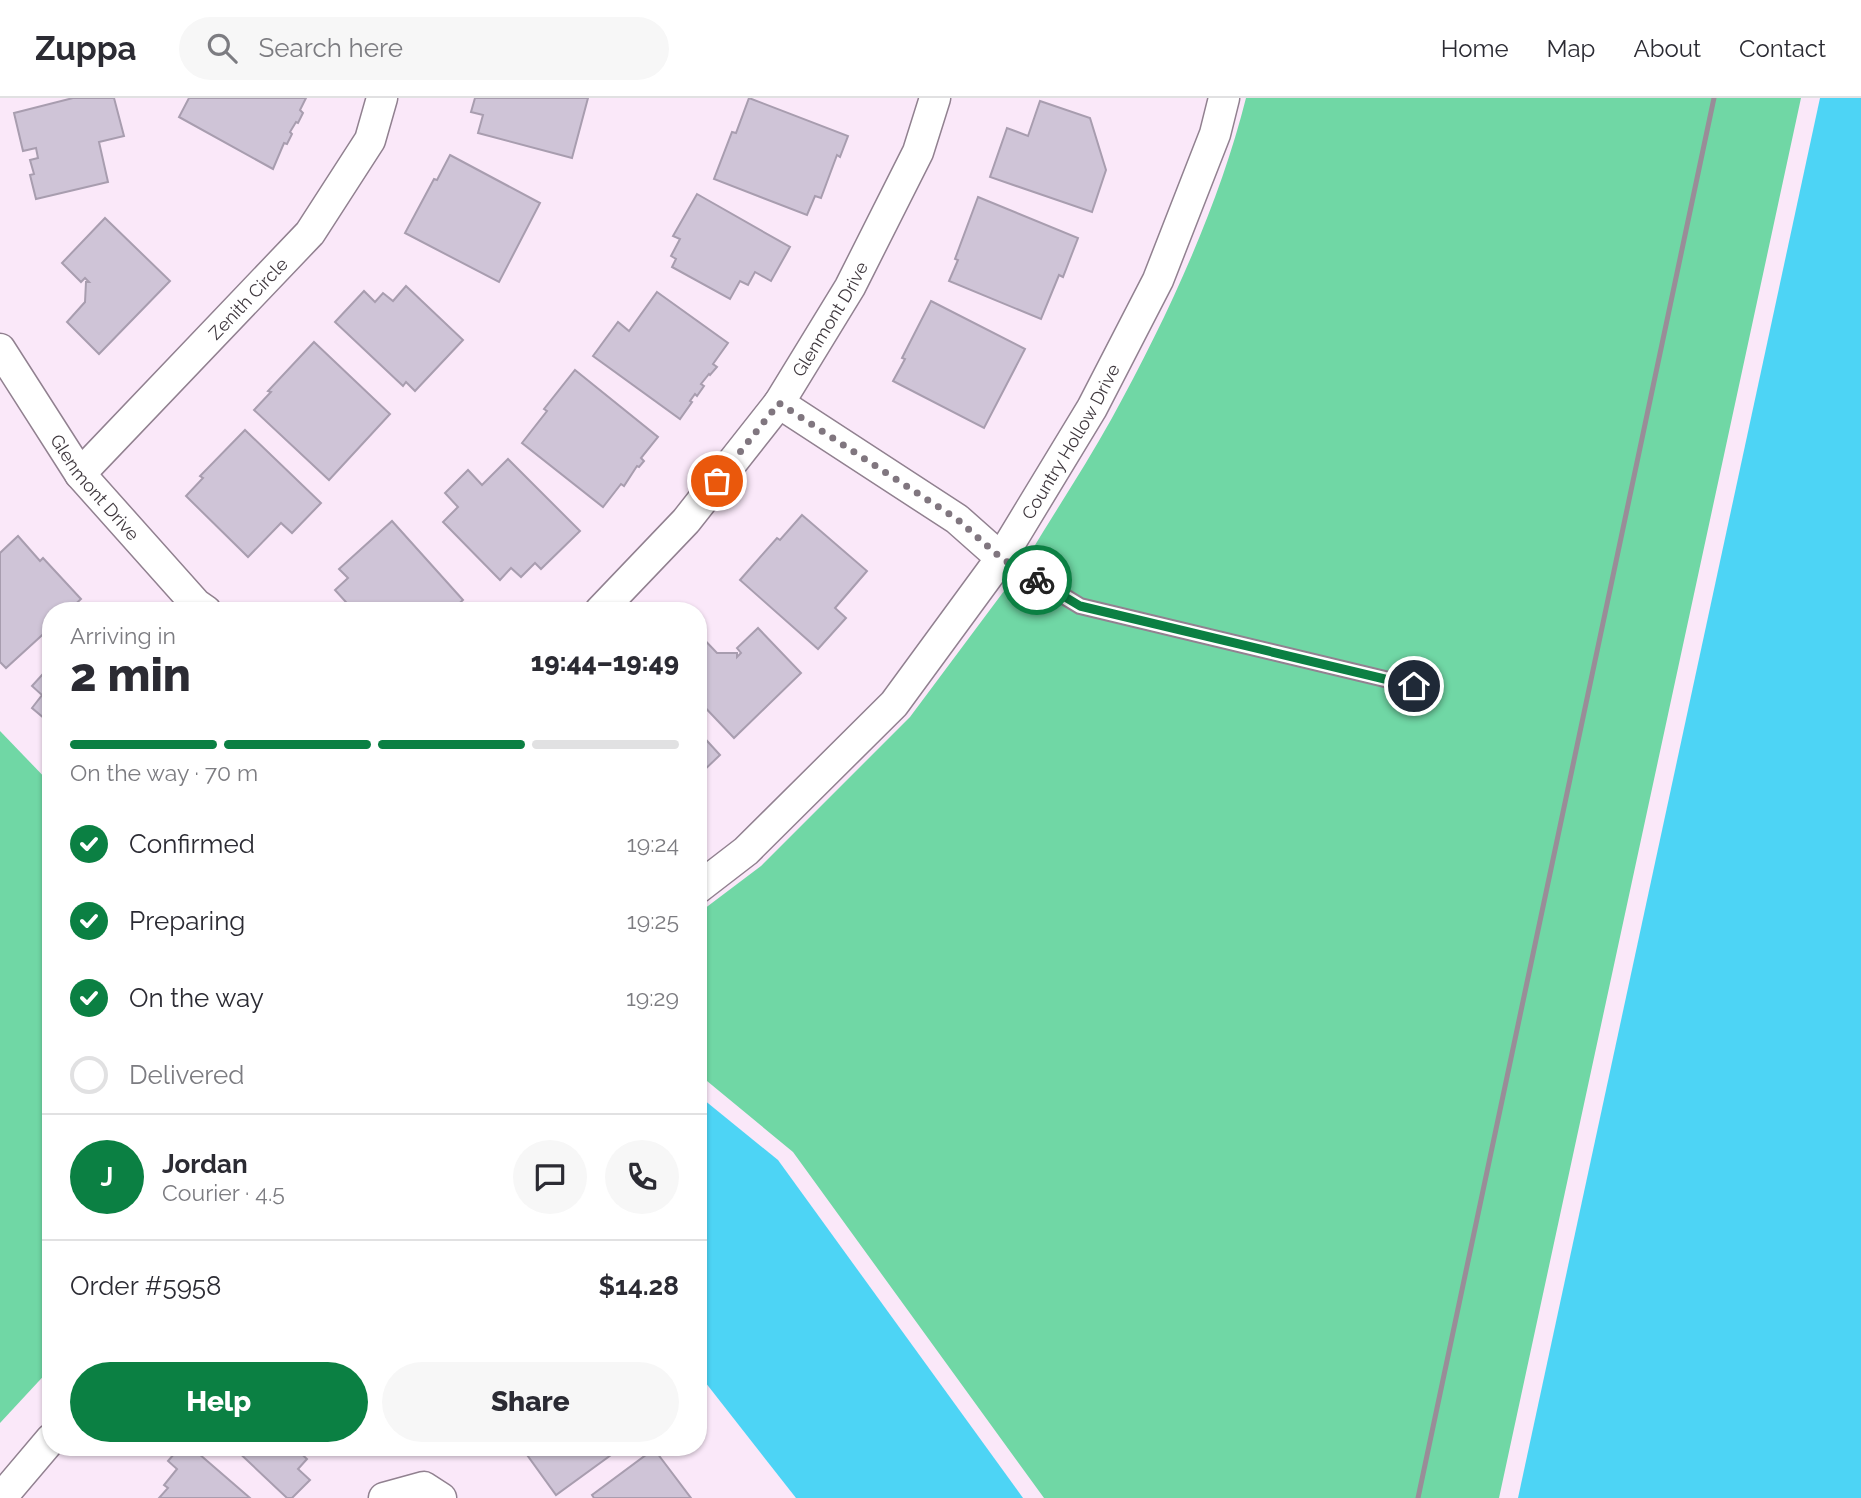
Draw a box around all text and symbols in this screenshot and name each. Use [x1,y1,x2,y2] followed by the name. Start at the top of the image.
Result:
[179,17,669,80] search box
[35,29,137,68] text: Zuppa
[203,29,241,67] icon: search
[259,33,403,63] text: Search here
[1441,34,1509,63] text: Home
[1547,34,1595,63] text: Map
[1633,34,1701,63] text: About
[1739,34,1826,63] text: Contact
[204,253,292,343] street label: Zenith Circle
[787,257,872,380] street label: Glenmont Drive
[1017,360,1124,523] street label: Country Hollow Drive
[47,430,144,544] street label: Glenmont Drive
[687,451,747,511] pin
[698,462,736,500] icon: bag
[1002,545,1072,615] courier
[1018,561,1056,599] icon: bike
[70,622,176,649] text: Arriving in
[531,647,679,677] text: 19:44–19:49
[70,648,191,702] text: 2 min
[1384,656,1444,716] pin
[1395,667,1433,705] icon: home
[70,759,258,786] text: On the way · 70 m
[70,825,108,863] icon: check
[129,829,255,859] text: Confirmed
[627,830,679,857] text: 19:24
[70,902,108,940] icon: check
[129,906,245,936] text: Preparing
[627,907,679,934] text: 19:25
[70,979,108,1017] icon: check
[129,983,264,1013] text: On the way
[626,984,679,1011] text: 19:29
[129,1060,244,1090] text: Delivered
[513,1140,587,1214] button: chat
[605,1140,679,1214] button: phone
[162,1149,248,1179] text: Jordan
[101,1162,113,1192] text: J
[162,1179,285,1206] text: Courier · 4.5
[70,1271,221,1301] text: Order #5958
[599,1271,679,1301] text: $14.28
[70,1362,368,1442] button: Help
[382,1362,679,1442] button: Share

